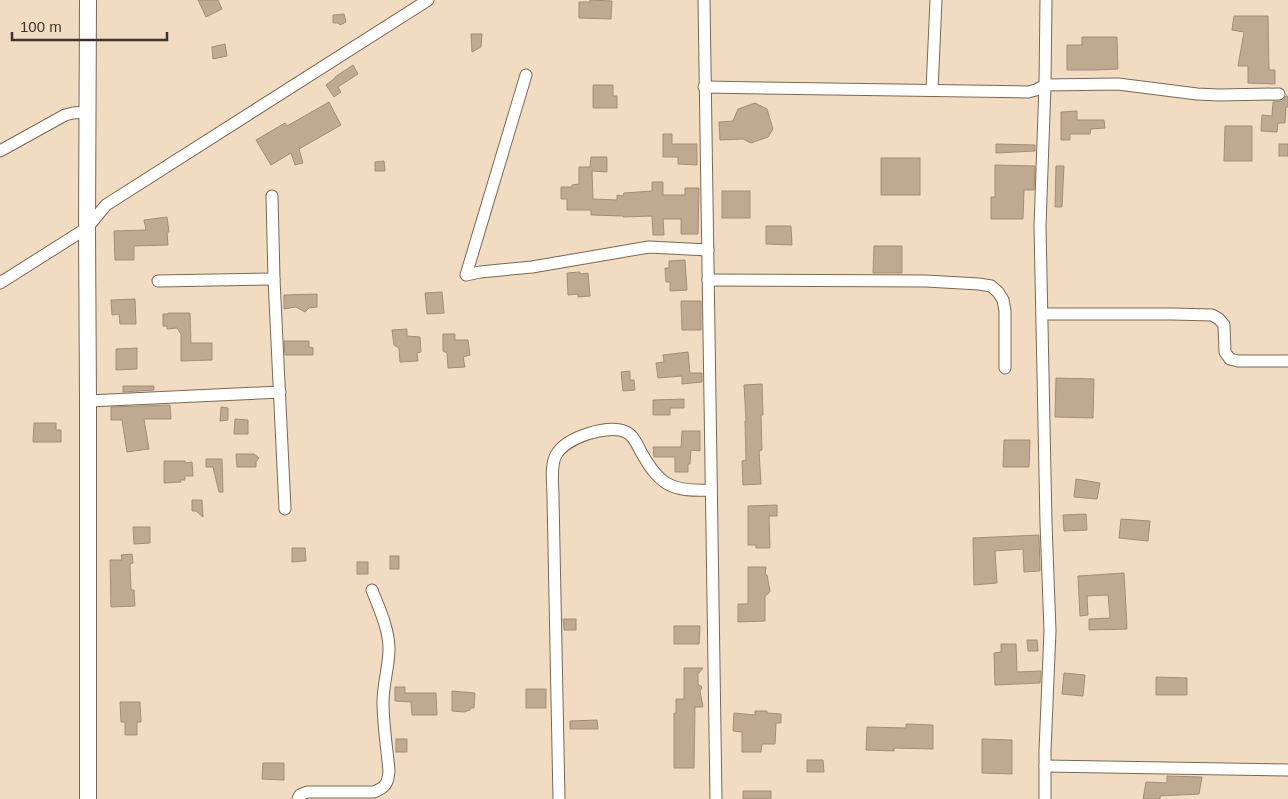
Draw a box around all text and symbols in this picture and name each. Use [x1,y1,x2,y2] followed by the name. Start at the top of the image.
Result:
[12,10,168,42] scale bar
[20,18,62,35] text: 100 m

